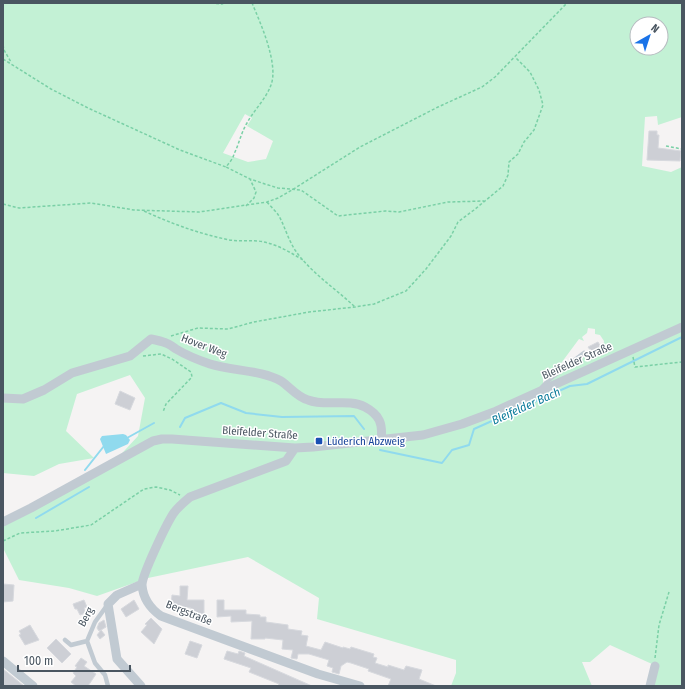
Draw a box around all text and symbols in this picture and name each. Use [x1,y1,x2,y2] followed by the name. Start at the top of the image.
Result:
[629,16,669,56] north arrow
[648,21,662,36] text: N
[179,331,229,361] street label: Hover Weg
[540,340,614,382] street label: Bleifelder Straße
[489,385,563,427] water label: Bleifelder Bach
[222,424,298,442] street label: Bleifelder Straße
[327,435,406,448] place label: Lüderich Abzweig
[314,436,324,446] marker: Lüderich Abzweig
[164,598,214,628] street label: Bergstraße
[75,604,97,629] street label: Berg
[18,647,130,673] scale bar
[24,654,53,668] text: 100 m

